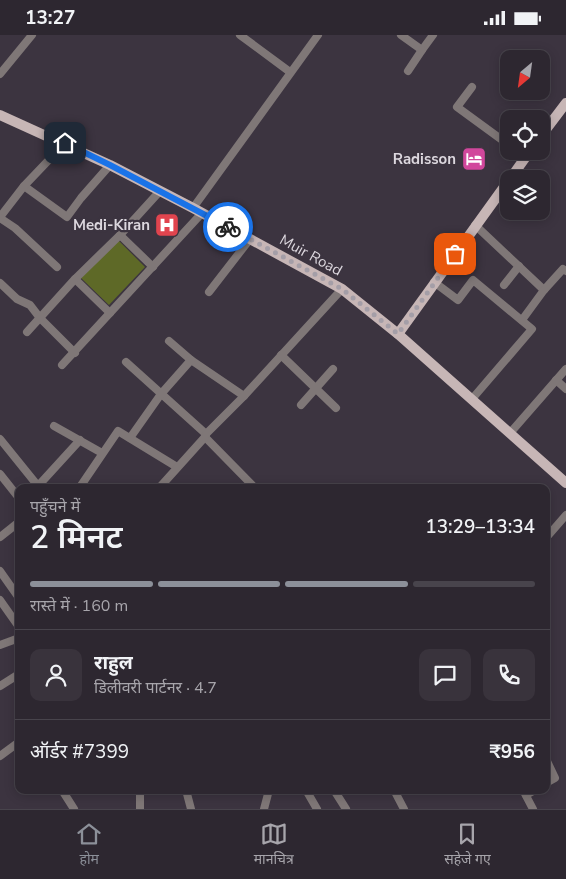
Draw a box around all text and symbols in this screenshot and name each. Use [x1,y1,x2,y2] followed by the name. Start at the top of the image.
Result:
[25,5,75,31] text: 13:27
[500,50,550,100] north arrow
[500,50,550,220] map controls
[500,110,550,160] button: locate
[44,122,86,164] pin
[51,129,79,157] icon: home
[461,146,487,172] hotel icon: Radisson
[393,149,456,169] place label: Radisson
[500,170,550,220] button: layers
[203,202,253,252] courier
[154,212,180,238] hospital icon: Medi-Kiran
[214,213,242,241] icon: bike
[73,215,150,235] place label: Medi-Kiran
[276,230,346,280] street label: Muir Road
[434,233,476,275] pin
[441,240,469,268] icon: bag
[30,496,80,518] text: पहुँचने में
[425,514,535,540] text: 13:29–13:34
[30,516,123,559] text: 2 मिनट
[30,595,128,617] text: रास्ते में · 160 m
[30,649,82,701] button: person
[419,649,471,701] button: chat
[483,649,535,701] button: phone
[94,650,133,676] text: राहुल
[94,677,217,699] text: डिलीवरी पार्टनर · 4.7
[30,739,129,765] text: ऑर्डर #7399
[489,739,535,765] text: ₹956
[75,820,103,870] tab: होम
[254,820,294,870] tab: मानचित्र
[444,820,491,870] tab: सहेजे गए

